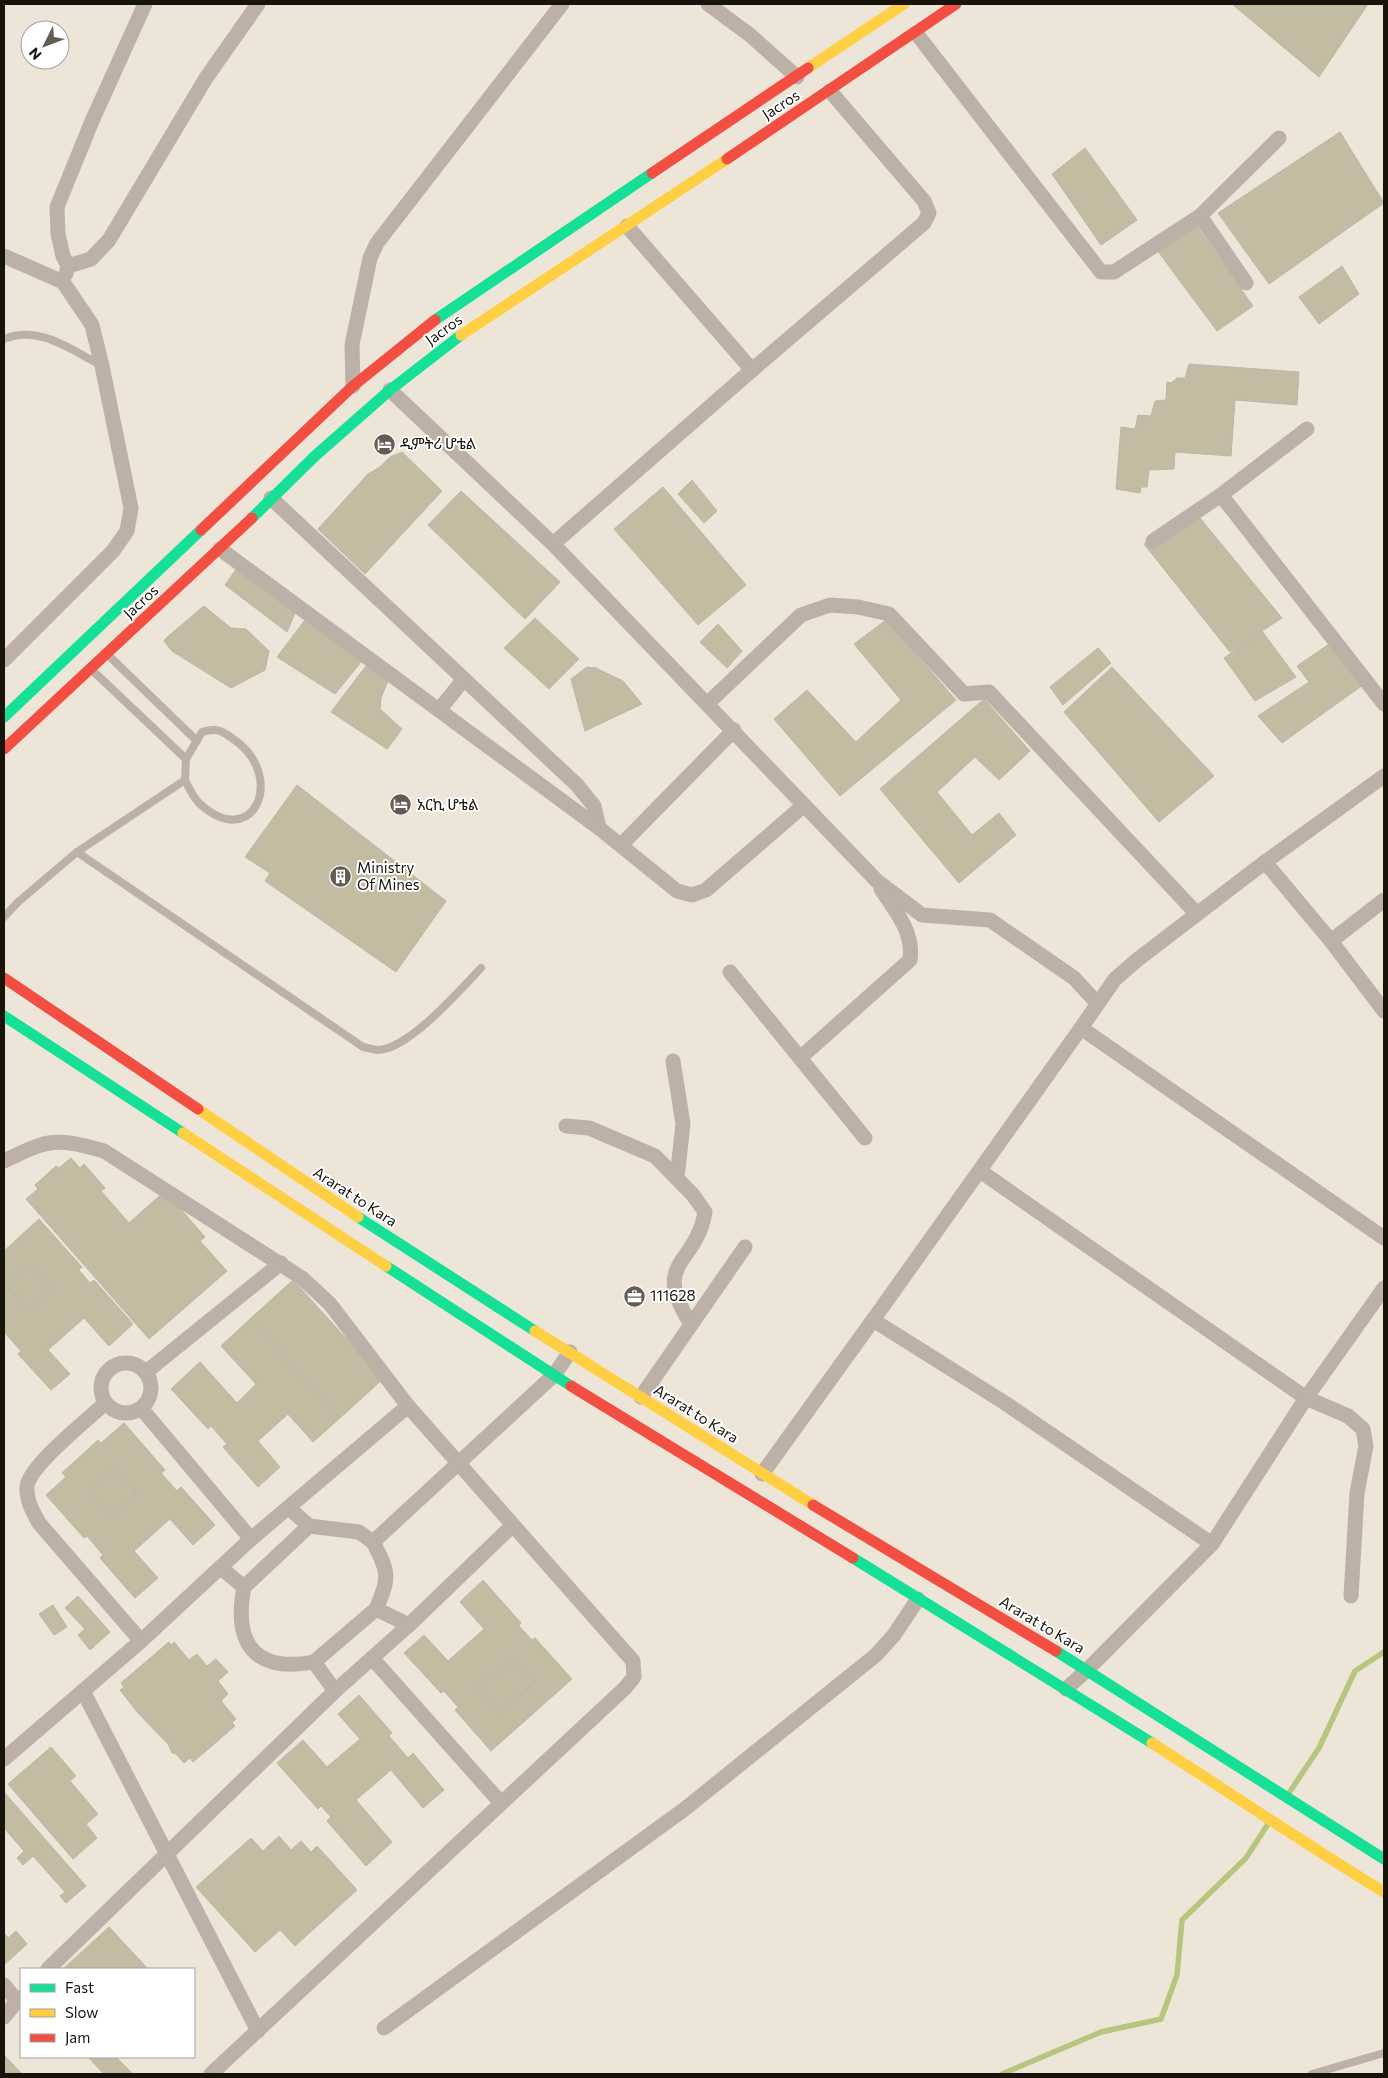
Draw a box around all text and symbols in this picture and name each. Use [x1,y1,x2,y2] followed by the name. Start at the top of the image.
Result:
[20,20,70,70] north arrow
[25,44,45,64] text: N
[758,85,803,123] street label: Jacros
[422,310,465,349] street label: Jacros
[372,432,396,456] hotel icon: ዲምትሪ ሆቴል
[400,434,476,452] place label: ዲምትሪ ሆቴል
[119,581,162,622] street label: Jacros
[389,793,413,817] hotel icon: አርኪ ሆቴል
[417,795,478,813] place label: አርኪ ሆቴል
[357,858,420,893] place label: Ministry Of Mines
[329,865,353,889] building icon: Ministry Of Mines
[310,1162,401,1230] street label: Ararat to Kara
[622,1284,646,1308] office icon: 111628
[650,1286,696,1304] place label: 111628
[651,1380,742,1446] street label: Ararat to Kara
[997,1592,1088,1657] street label: Ararat to Kara
[20,1968,195,2058] legend
[65,1978,94,1996] text: Fast
[65,2003,98,2021] text: Slow
[65,2028,90,2046] text: Jam

